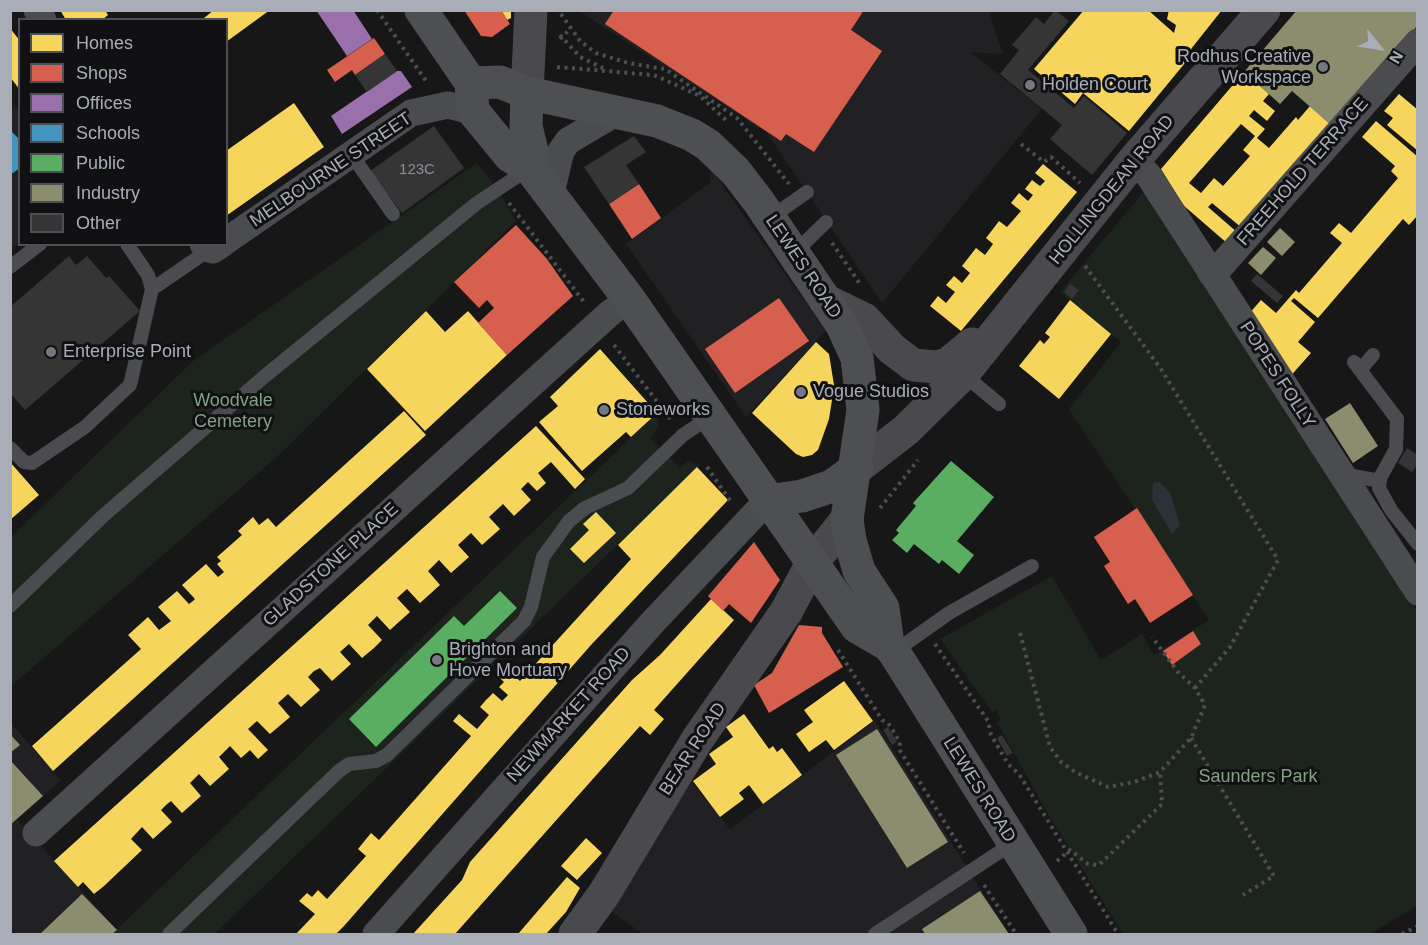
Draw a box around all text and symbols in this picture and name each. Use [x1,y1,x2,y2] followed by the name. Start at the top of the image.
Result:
[18,18,228,246] legend
[1350,18,1410,78] north arrow
[76,33,133,53] text: Homes
[1177,46,1311,88] place label: Rodhus Creative Workspace
[1386,48,1406,67] text: N
[1316,60,1330,74] marker: Rodhus Creative Workspace
[76,63,127,83] text: Shops
[1042,74,1148,96] place label: Holden Court
[1023,78,1037,92] marker: Holden Court
[76,93,132,113] text: Offices
[1233,94,1373,250] street label: FREEHOLD TERRACE
[246,108,416,232] street label: MELBOURNE STREET
[1045,111,1179,269] street label: HOLLINGDEAN ROAD
[76,123,140,143] text: Schools
[76,153,125,173] text: Public
[399,161,435,179] house number: 123C
[76,183,140,203] text: Industry
[760,211,846,323] street label: LEWES ROAD
[76,213,121,233] text: Other
[1235,318,1319,432] street label: POPES FOLLY
[63,341,191,363] place label: Enterprise Point
[44,345,58,359] marker: Enterprise Point
[813,381,929,403] place label: Vogue Studios
[794,385,808,399] marker: Vogue Studios
[193,390,273,432] park label: Woodvale Cemetery
[616,399,710,421] place label: Stoneworks
[597,403,611,417] marker: Stoneworks
[259,499,403,631] street label: GLADSTONE PLACE
[449,639,567,682] place label: Brighton and Hove Mortuary
[503,643,635,787] street label: NEWMARKET ROAD
[430,653,444,667] marker: Brighton and Hove Mortuary
[655,699,731,799] street label: BEAR ROAD
[938,733,1020,847] street label: LEWES ROAD
[1198,766,1318,788] park label: Saunders Park

